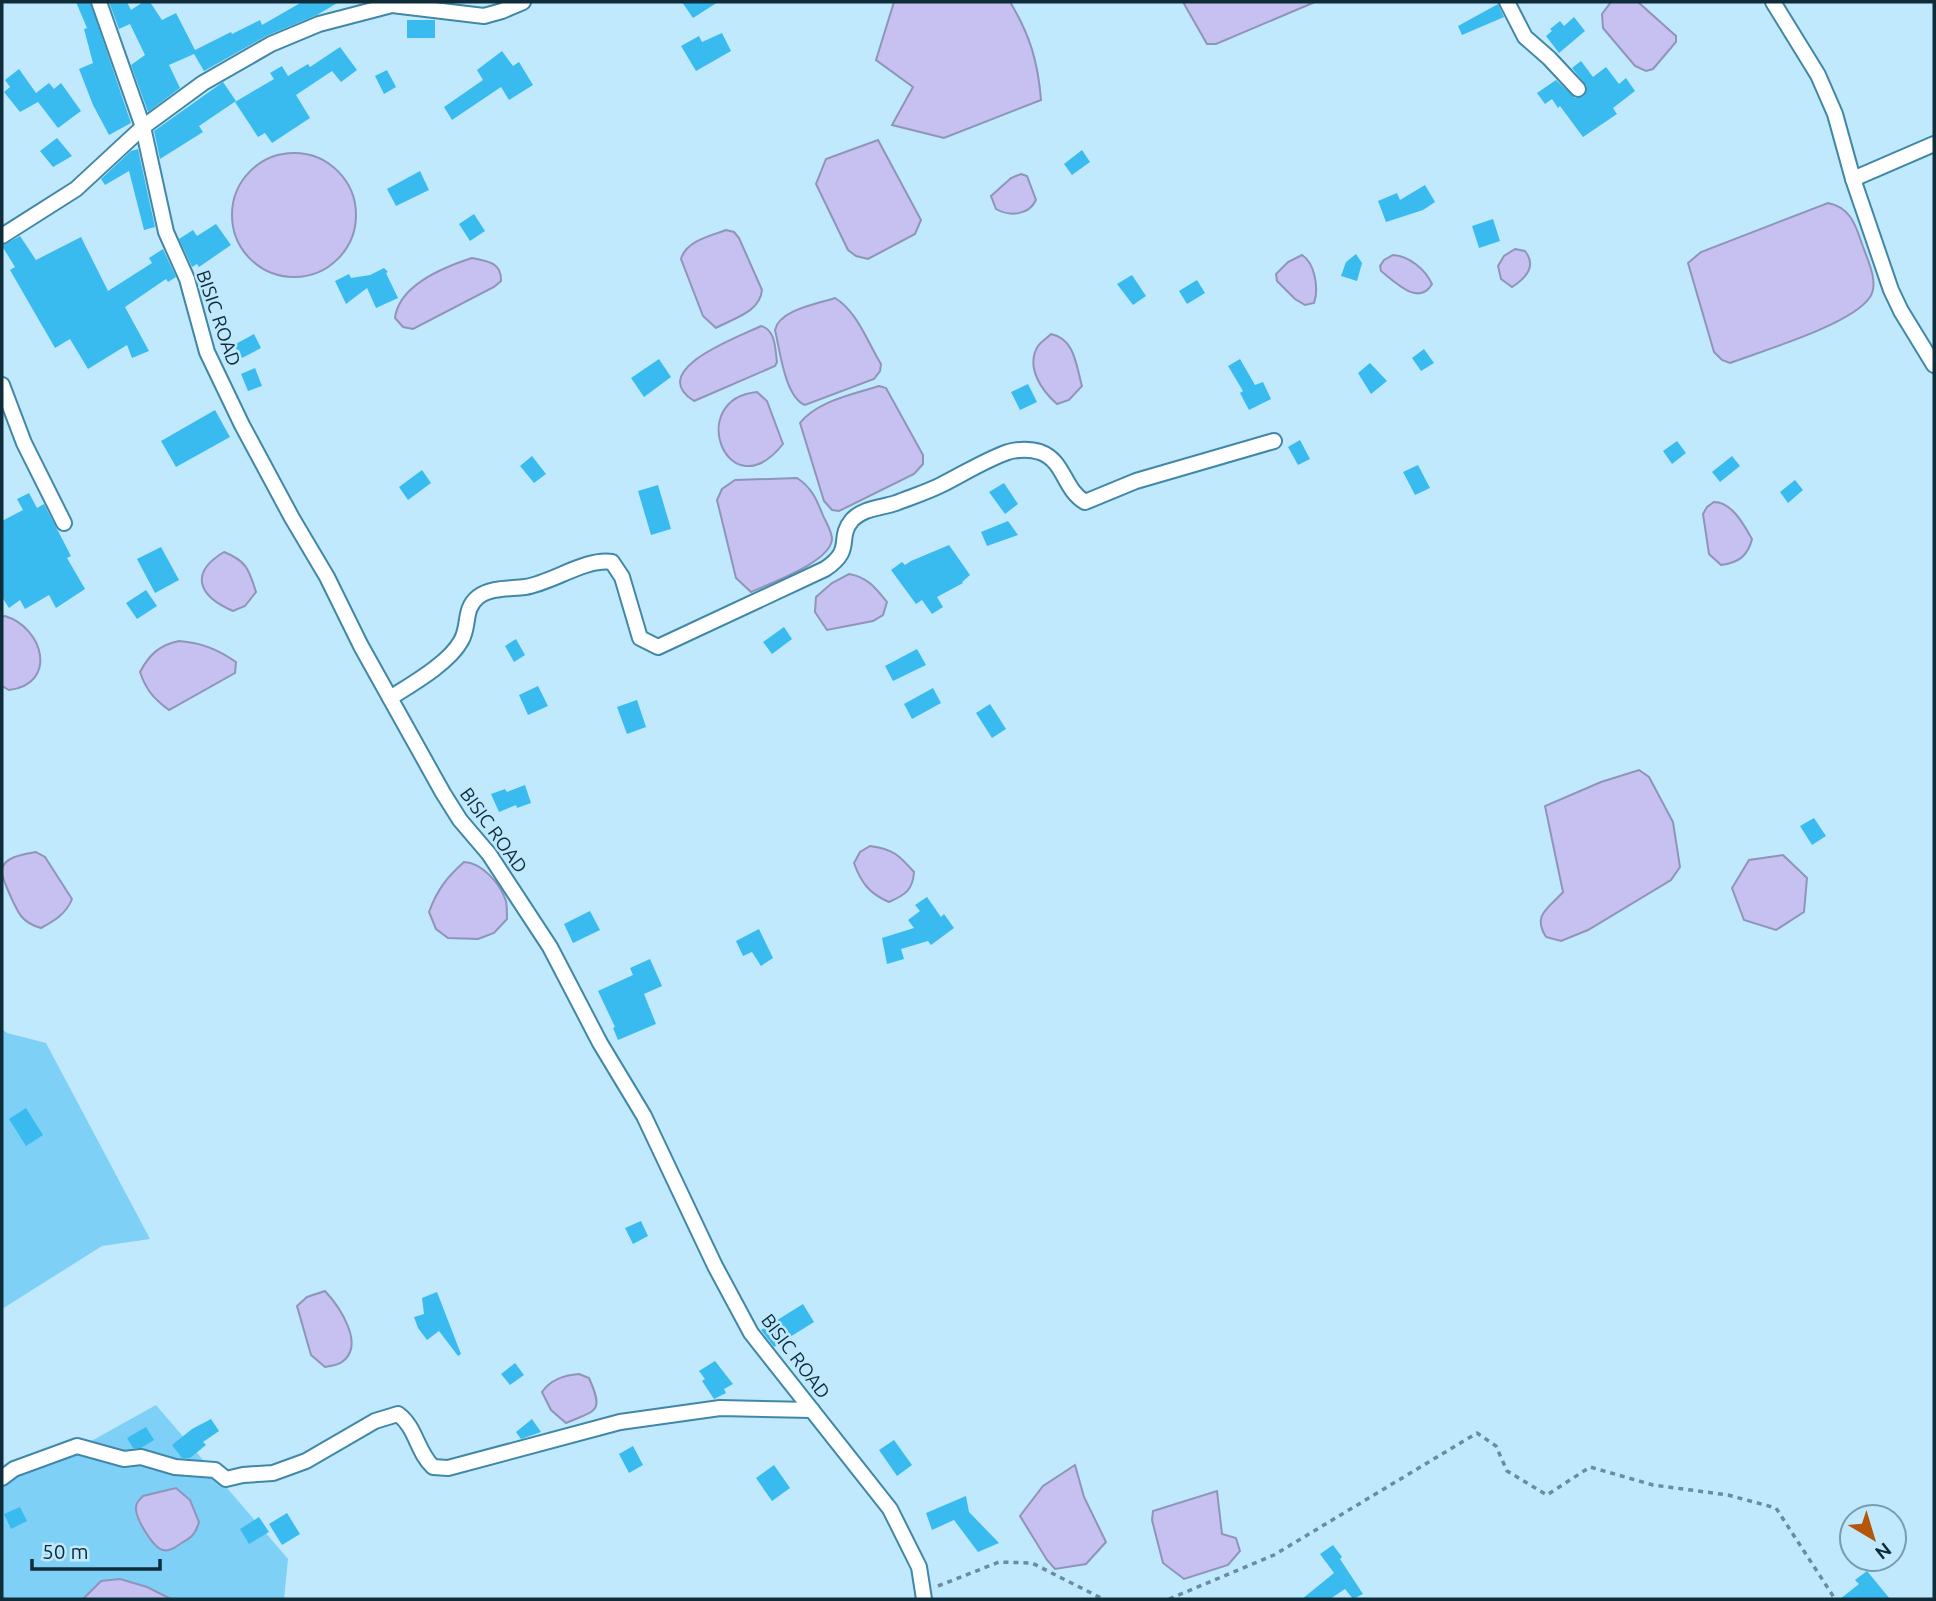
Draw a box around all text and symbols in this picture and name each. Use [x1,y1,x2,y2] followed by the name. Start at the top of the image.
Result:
[192,267,246,369] street label: BISIC ROAD
[456,783,532,877] street label: BISIC ROAD
[757,1309,835,1403] street label: BISIC ROAD
[1838,1503,1908,1573] north arrow
[32,1528,159,1572] scale bar
[1871,1538,1896,1564] text: N
[42,1539,89,1563] text: 50 m

